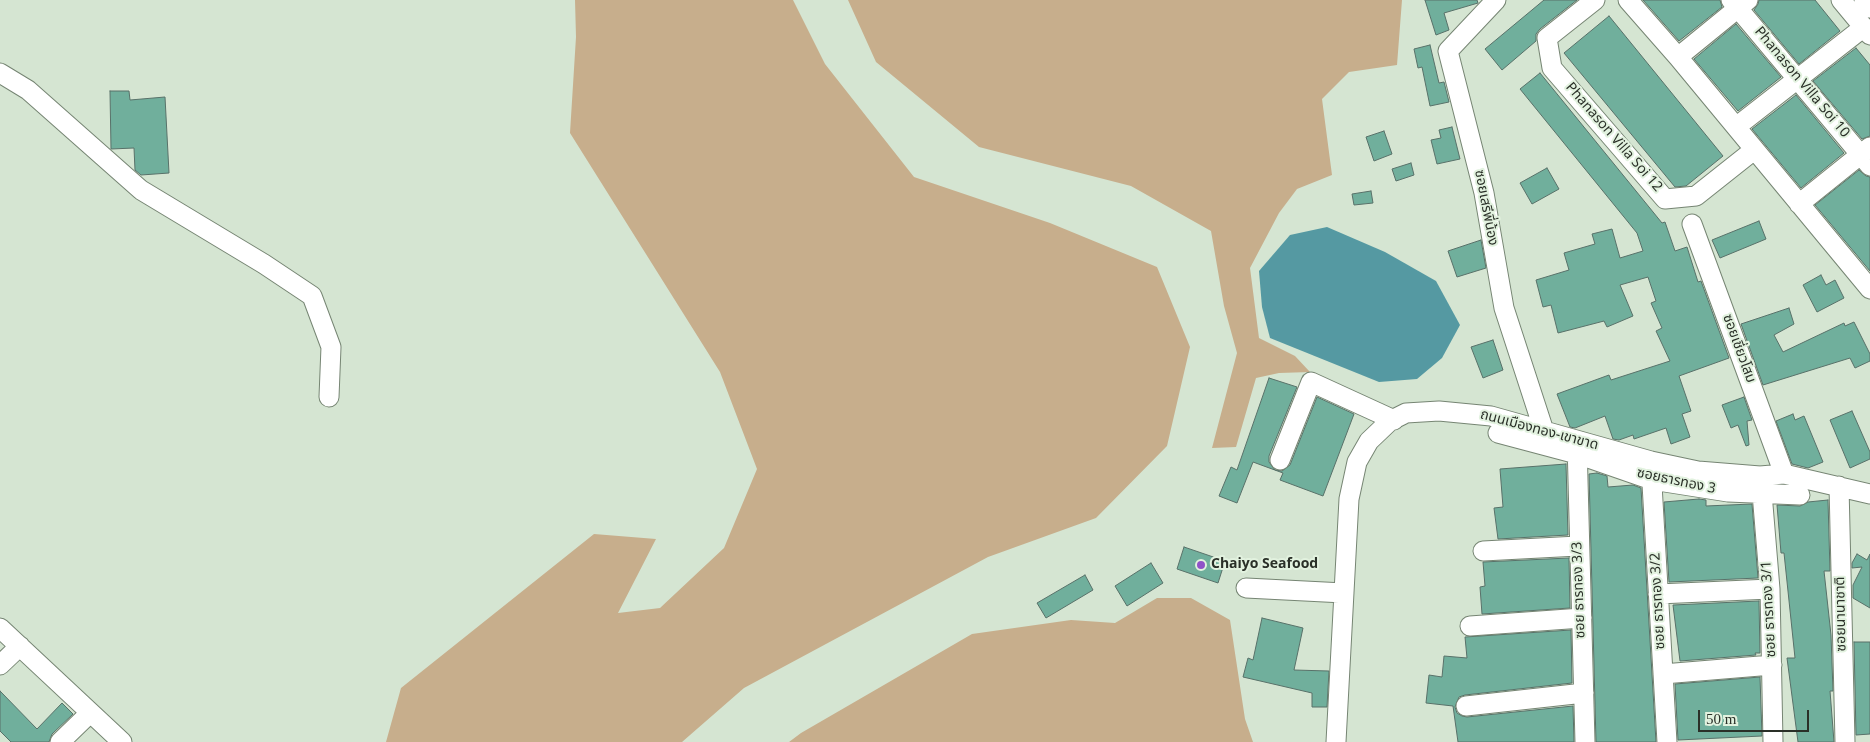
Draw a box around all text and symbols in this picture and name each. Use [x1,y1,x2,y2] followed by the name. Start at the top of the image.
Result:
[1750,24,1852,142] street label: Phanason Villa Soi 10
[1561,80,1665,196] street label: Phanason Villa Soi 12
[1469,169,1501,247] street label: ซอยเสรีพี่น้อง
[1718,312,1758,386] street label: ซอยเชี่ยวโสม
[1478,407,1600,455] street label: ถนนเมืองทอง-เขาขาด
[1635,465,1717,499] street label: ซอยธารทอง 3
[1570,541,1590,639] street label: ซอย ธารทอง 3/3
[1648,552,1670,650] street label: ซอย ธารทอง 3/2
[1211,557,1318,573] place label: Chaiyo Seafood
[1195,559,1207,571] marker: Chaiyo Seafood
[1759,560,1781,658] street label: ซอย ธารทอง 3/1
[1833,576,1851,652] street label: ซอยนานาชาติ
[1700,700,1811,732] scale bar
[1706,711,1736,727] text: 50 m

